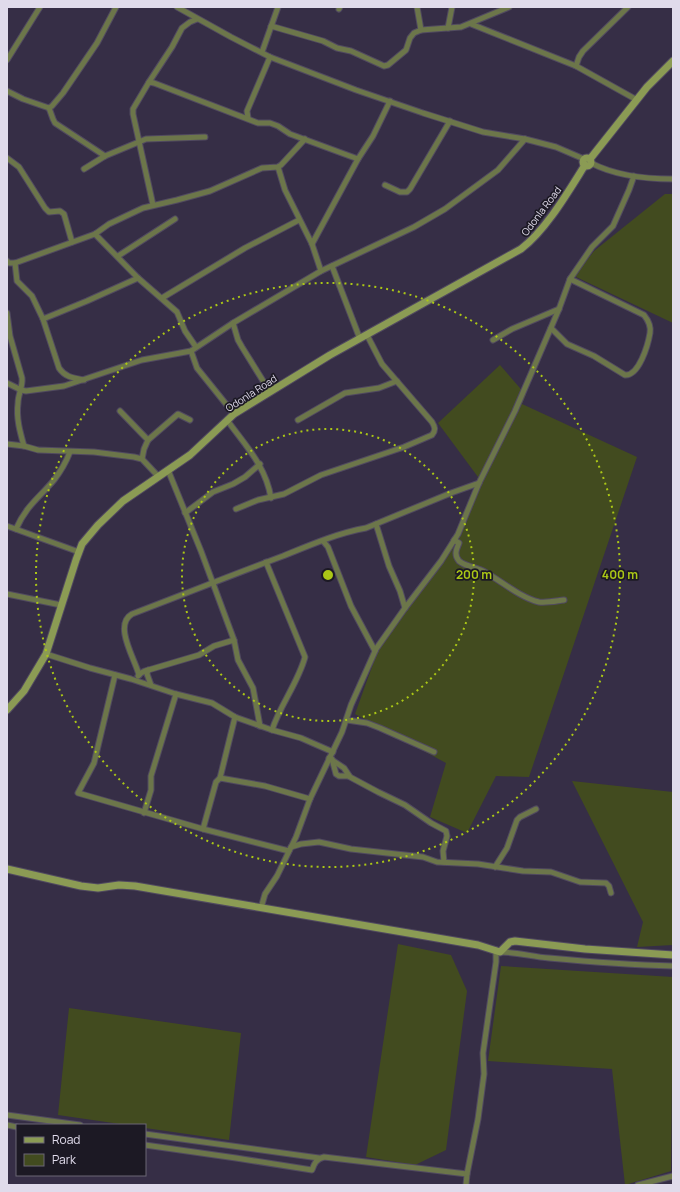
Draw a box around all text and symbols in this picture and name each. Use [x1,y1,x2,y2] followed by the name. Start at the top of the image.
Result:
[518,183,564,239] street label: Odonla Road
[223,371,279,415] street label: Odonla Road
[456,566,492,583] text: 200 m
[602,566,638,583] text: 400 m
[321,568,335,582] centre of rings
[16,1124,146,1176] legend
[52,1131,80,1148] text: Road
[52,1151,77,1168] text: Park

